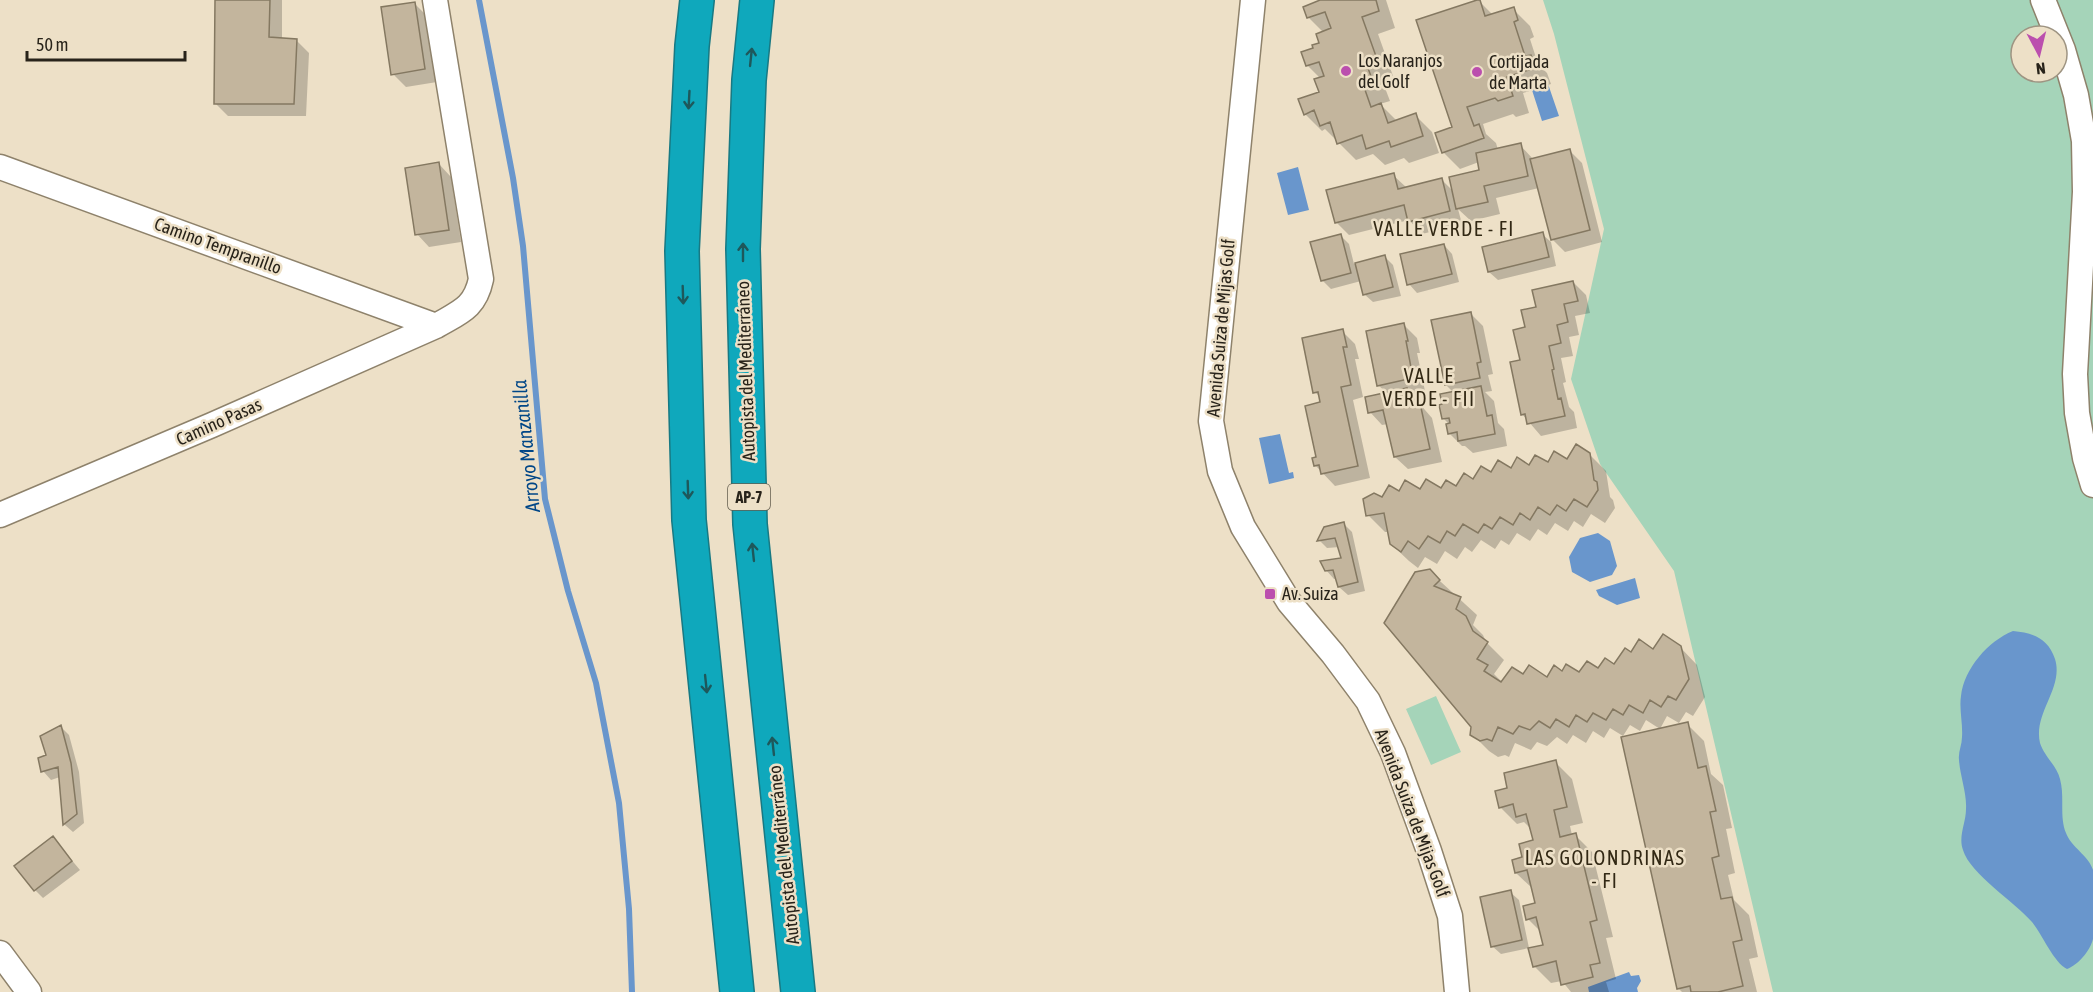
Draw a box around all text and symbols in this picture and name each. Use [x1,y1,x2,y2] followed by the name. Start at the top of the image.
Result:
[27,24,184,62] scale bar
[2009,24,2069,84] north arrow
[36,34,68,55] text: 50 m
[746,48,757,68] one-way arrow
[1358,50,1442,92] place label: Los Naranjos del Golf
[1489,51,1549,93] place label: Cortijada de Marta
[2035,59,2047,78] text: N
[1339,64,1353,78] marker: Los Naranjos del Golf
[1470,65,1484,79] marker: Cortijada de Marta
[684,90,695,110] one-way arrow
[152,213,285,278] street label: Camino Tempranillo
[1373,217,1515,240] district label: VALLE VERDE - FI
[1202,238,1239,418] street label: Avenida Suiza de Mijas Golf
[737,243,749,263] one-way arrow
[732,281,759,461] street label: Autopista del Mediterráneo
[677,284,689,304] one-way arrow
[1382,364,1476,410] district label: VALLE VERDE - FII
[507,379,544,514] water label: Arroyo Manzanilla
[173,393,265,450] street label: Camino Pasas
[683,479,694,499] one-way arrow
[728,484,770,510] road number: AP-7
[747,542,758,562] one-way arrow
[1282,583,1339,604] place label: Av. Suiza
[1263,587,1277,601] marker: Av. Suiza
[701,674,712,693] one-way arrow
[1371,726,1454,900] street label: Avenida Suiza de Mijas Golf
[767,736,778,756] one-way arrow
[764,765,803,946] street label: Autopista del Mediterráneo
[1525,846,1685,892] district label: LAS GOLONDRINAS - FI

